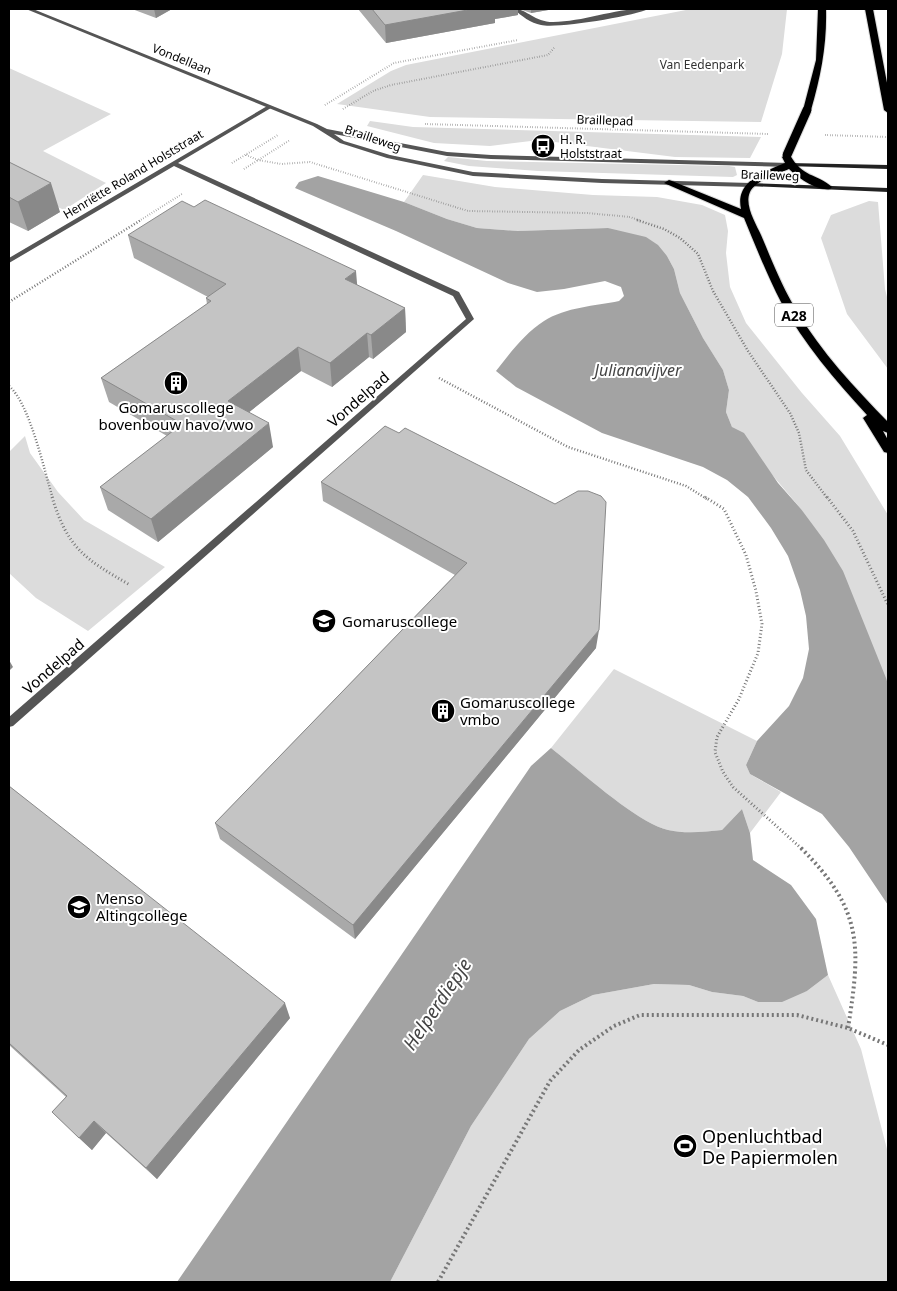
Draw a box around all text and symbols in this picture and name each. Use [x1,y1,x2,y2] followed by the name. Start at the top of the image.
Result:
[150,39,214,79] street label: Vondellaan
[660,56,745,73] park label: Van Eedenpark
[576,111,634,129] street label: Braillepad
[343,120,403,156] street label: Brailleweg
[60,125,207,223] street label: Henriëtte Roland Holststraat
[560,131,623,162] place label: H. R. Holststraat
[530,133,556,159] bus stop icon: H. R. Holststraat
[740,165,800,185] street label: Brailleweg
[775,304,813,326] road number: A28
[592,359,682,381] water label: Julianavijver
[323,367,393,431] street label: Vondelpad
[163,370,189,396] building icon: Gomaruscollege bovenbouw havo/vwo
[98,397,254,434] place label: Gomaruscollege bovenbouw havo/vwo
[311,608,337,634] school or university icon: Gomaruscollege
[342,611,457,631] place label: Gomaruscollege
[18,634,88,698] street label: Vondelpad
[460,692,575,729] place label: Gomaruscollege vmbo
[430,698,456,724] building icon: Gomaruscollege vmbo
[96,888,187,925] place label: Menso Altingcollege
[66,894,92,920] school or university icon: Menso Altingcollege
[397,953,477,1055] water label: Helperdiepje
[702,1124,838,1169] place label: Openluchtbad De Papiermolen
[672,1133,698,1159] sports icon: Openluchtbad De Papiermolen

